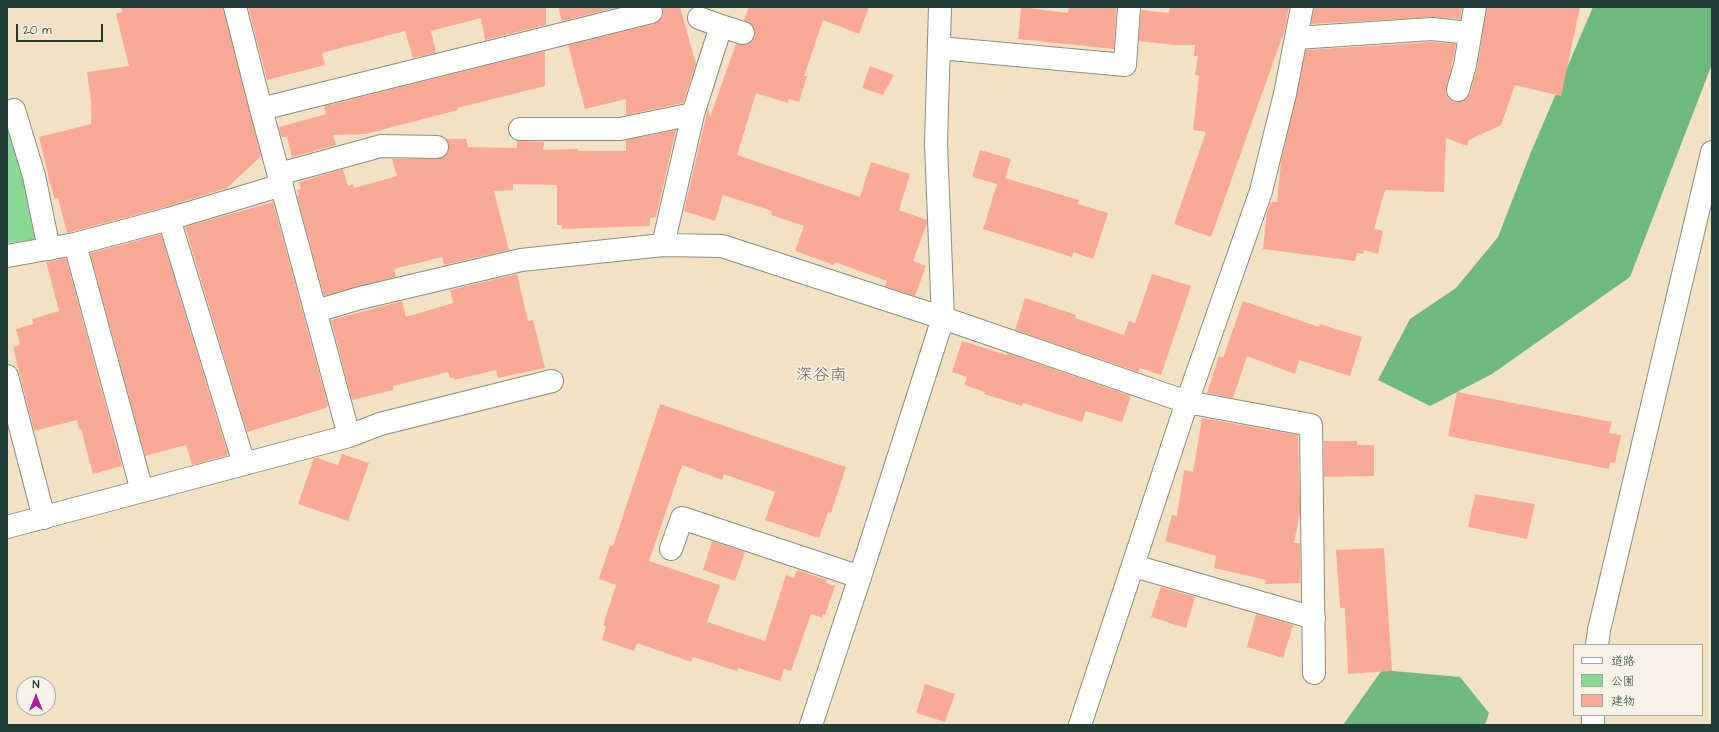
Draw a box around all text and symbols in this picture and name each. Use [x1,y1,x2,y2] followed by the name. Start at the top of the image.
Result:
[18,16,105,42] scale bar
[23,22,52,39] text: 20 m
[796,366,846,386] district label: 深谷南
[1573,644,1703,716] legend
[1611,653,1635,670] text: 道路
[1611,673,1635,690] text: 公園
[16,676,56,716] north arrow
[33,677,39,692] text: N
[1611,693,1635,710] text: 建物

